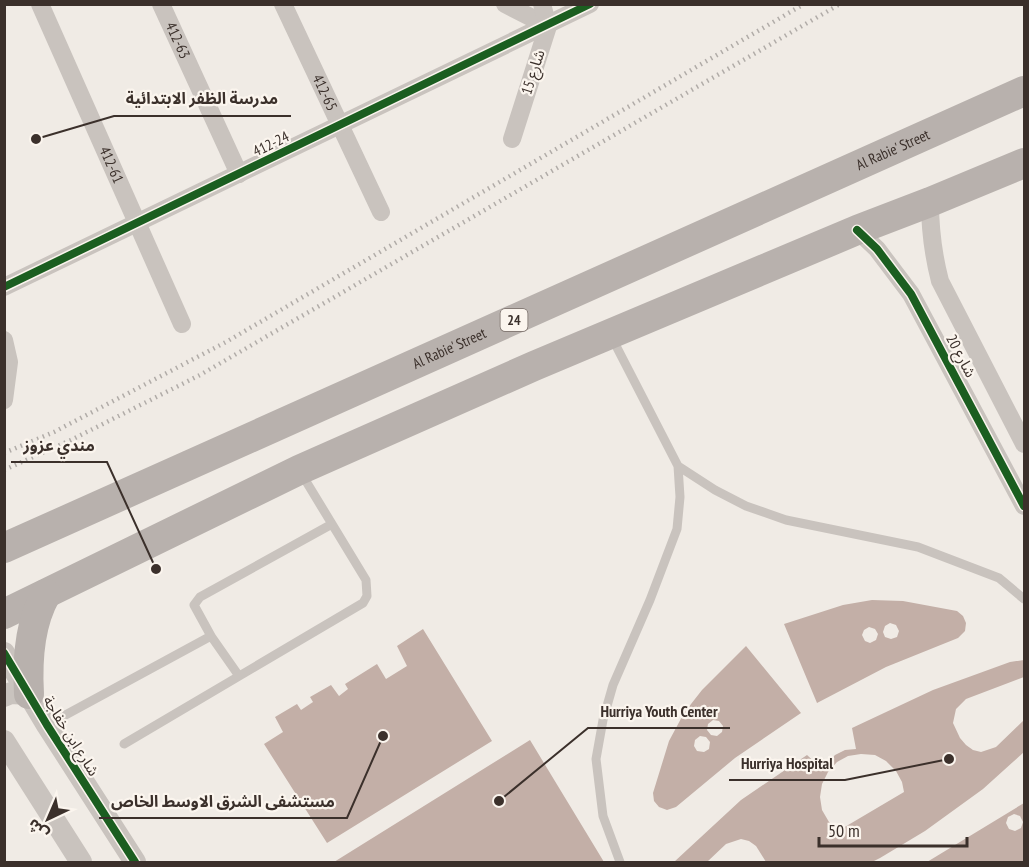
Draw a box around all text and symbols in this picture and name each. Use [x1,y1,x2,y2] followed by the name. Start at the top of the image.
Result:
[162,19,195,61] street label: 412-63
[516,47,552,98] street label: شارع 15
[308,71,342,114] street label: 412-65
[114,82,291,116] callout: مدرسة الظفر الابتدائية
[126,88,278,108] text: مدرسة الظفر الابتدائية
[853,125,933,174] street label: Al Rabie' Street
[249,127,292,160] street label: 412-24
[95,143,128,186] street label: 412-61
[500,309,528,331] road number: 24
[409,323,489,373] street label: Al Rabie' Street
[940,331,981,382] street label: شارع 20
[11,428,107,462] callout: مندي عزوز
[22,435,95,459] text: مندي عزوز
[37,692,104,781] street label: شارع ابن خفاجة
[588,694,730,728] callout: Hurriya Youth Center
[600,701,718,721] text: Hurriya Youth Center
[729,746,845,780] callout: Hurriya Hospital
[741,753,833,773] text: Hurriya Hospital
[99,784,347,818] callout: مستشفى الشرق الاوسط الخاص
[18,789,78,849] north arrow
[111,791,335,811] text: مستشفى الشرق الاوسط الخاص
[819,810,968,848] scale bar
[23,815,52,845] text: ش
[828,819,860,842] text: 50 m

